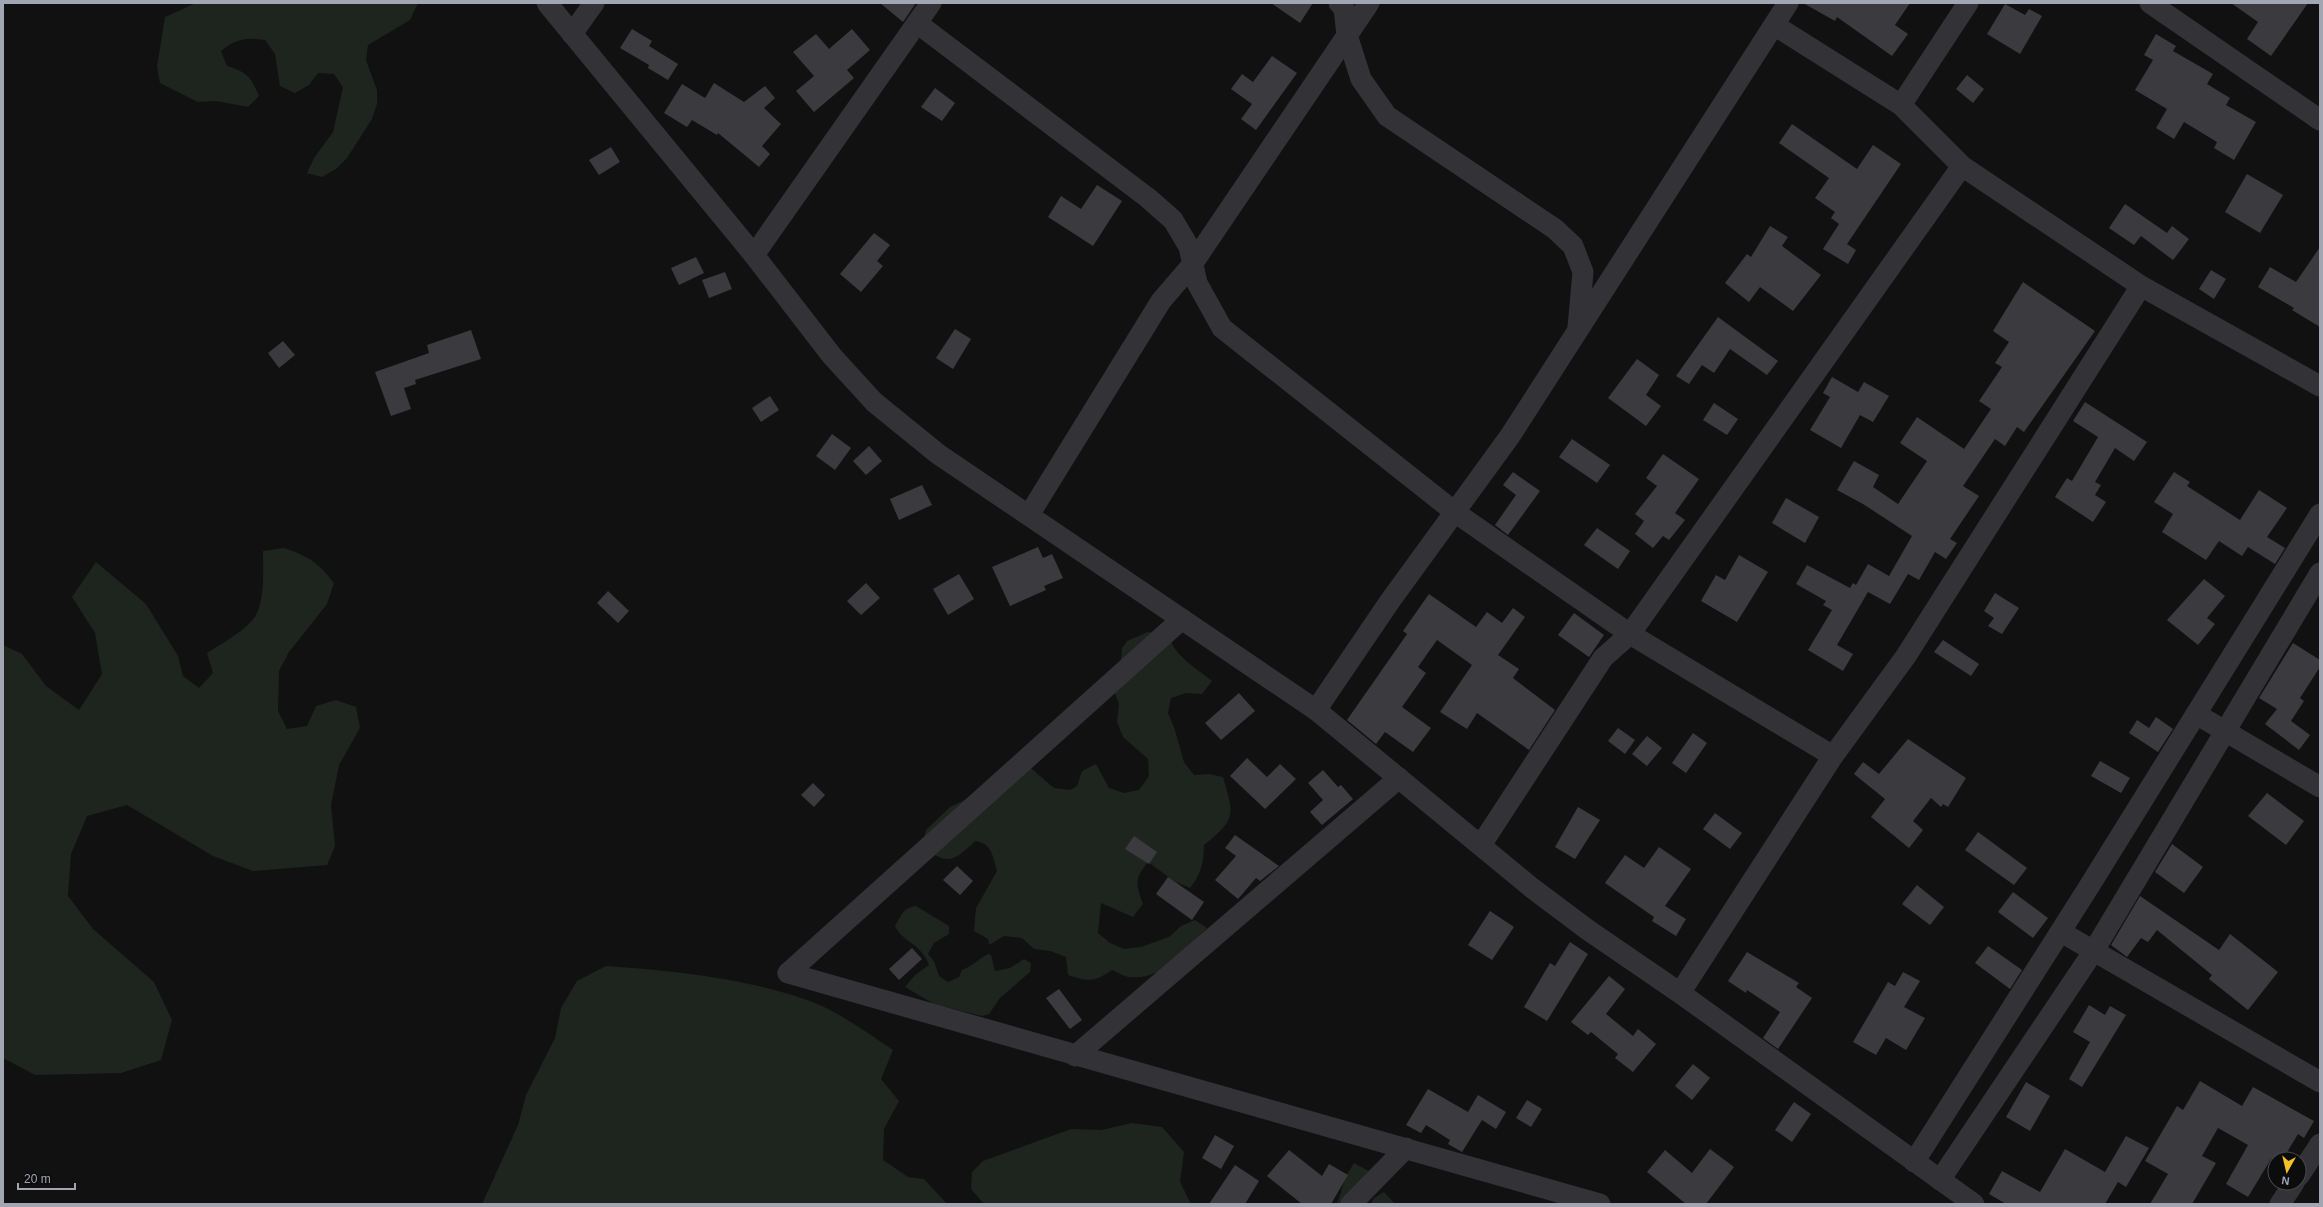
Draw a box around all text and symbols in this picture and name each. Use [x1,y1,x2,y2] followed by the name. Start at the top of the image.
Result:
[2267,1151,2307,1191] north arrow
[18,1165,75,1191] scale bar
[24,1172,51,1186] text: 20 m
[2281,1174,2290,1187] text: N

